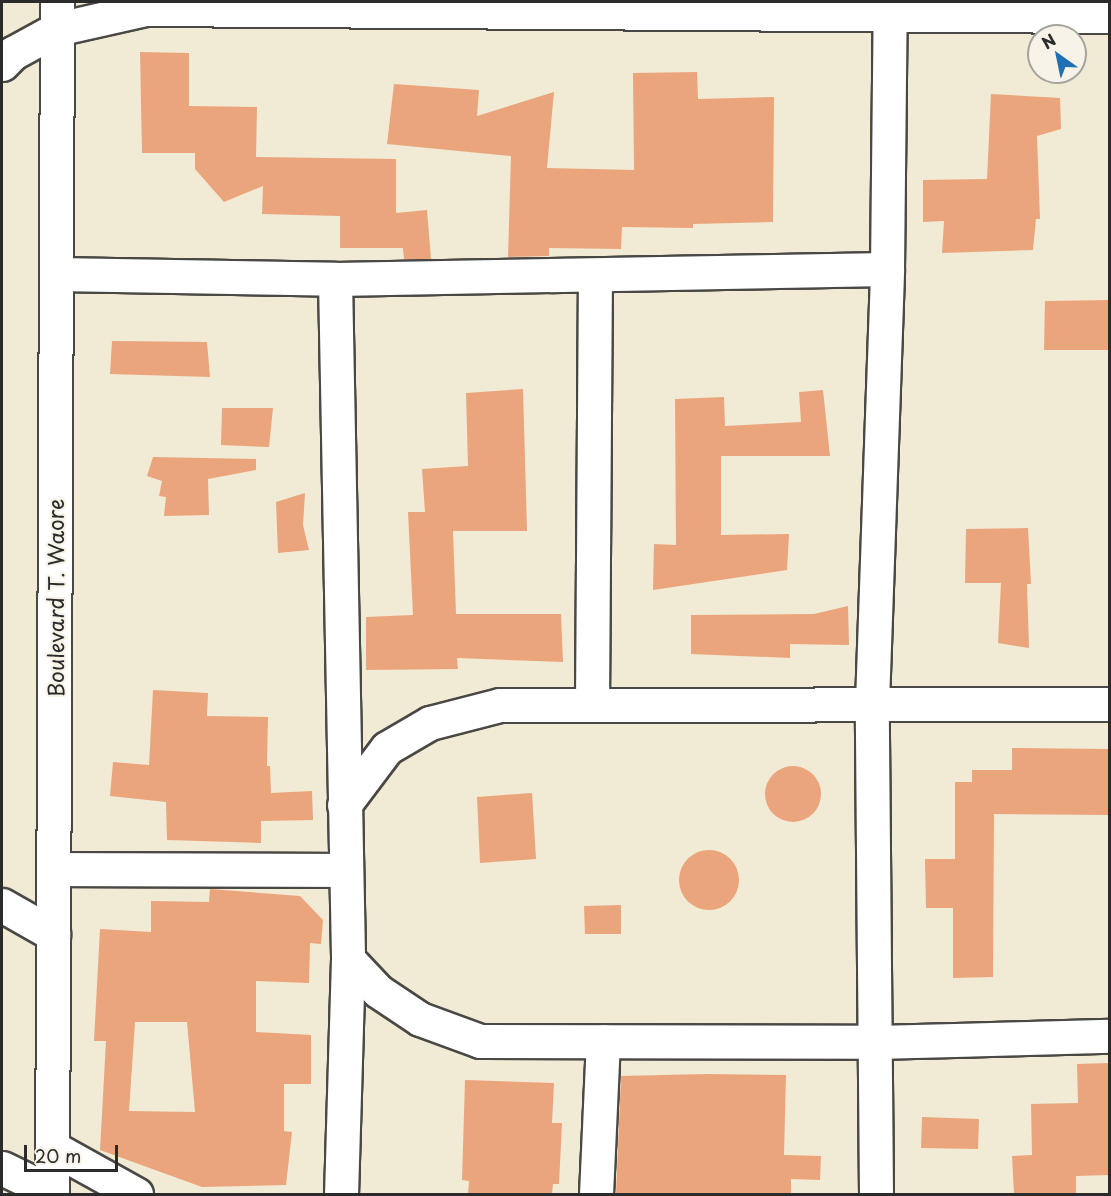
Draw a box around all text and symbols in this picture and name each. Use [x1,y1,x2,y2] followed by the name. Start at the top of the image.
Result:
[1027,24,1087,84] north arrow
[1036,27,1060,54] text: N
[42,499,68,697] street label: Boulevard T. Waore
[27,1133,122,1171] scale bar
[35,1142,81,1169] text: 20 m

